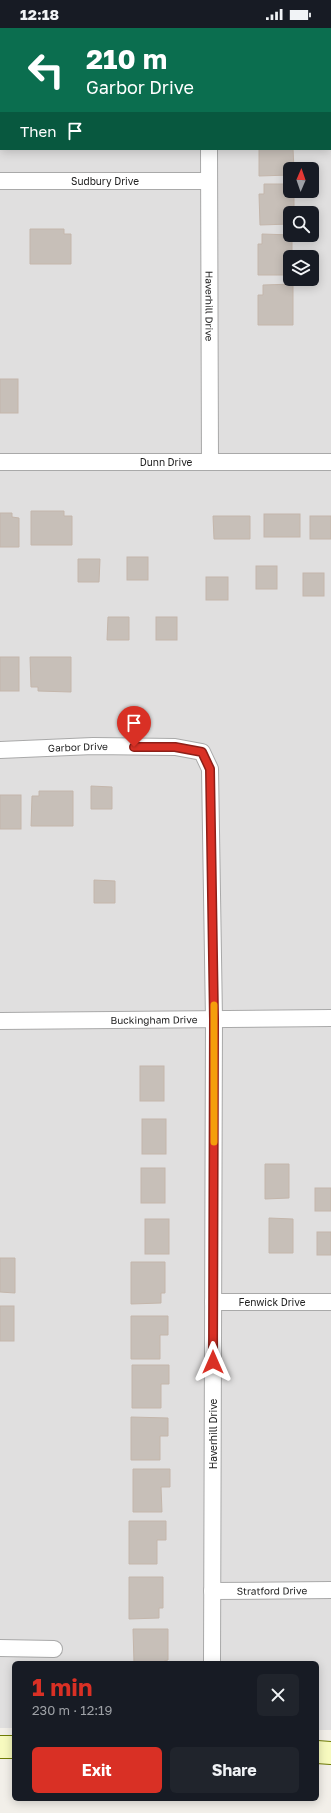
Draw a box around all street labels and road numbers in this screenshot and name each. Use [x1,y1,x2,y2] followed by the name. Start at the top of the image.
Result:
[71,175,139,187] street label: Sudbury Drive
[203,271,216,342] street label: Haverhill Drive
[140,456,193,468] street label: Dunn Drive
[48,740,108,754] street label: Garbor Drive
[111,1013,198,1026] street label: Buckingham Drive
[239,1296,306,1308] street label: Fenwick Drive
[207,1398,219,1469] street label: Haverhill Drive
[237,1584,307,1597] street label: Stratford Drive

